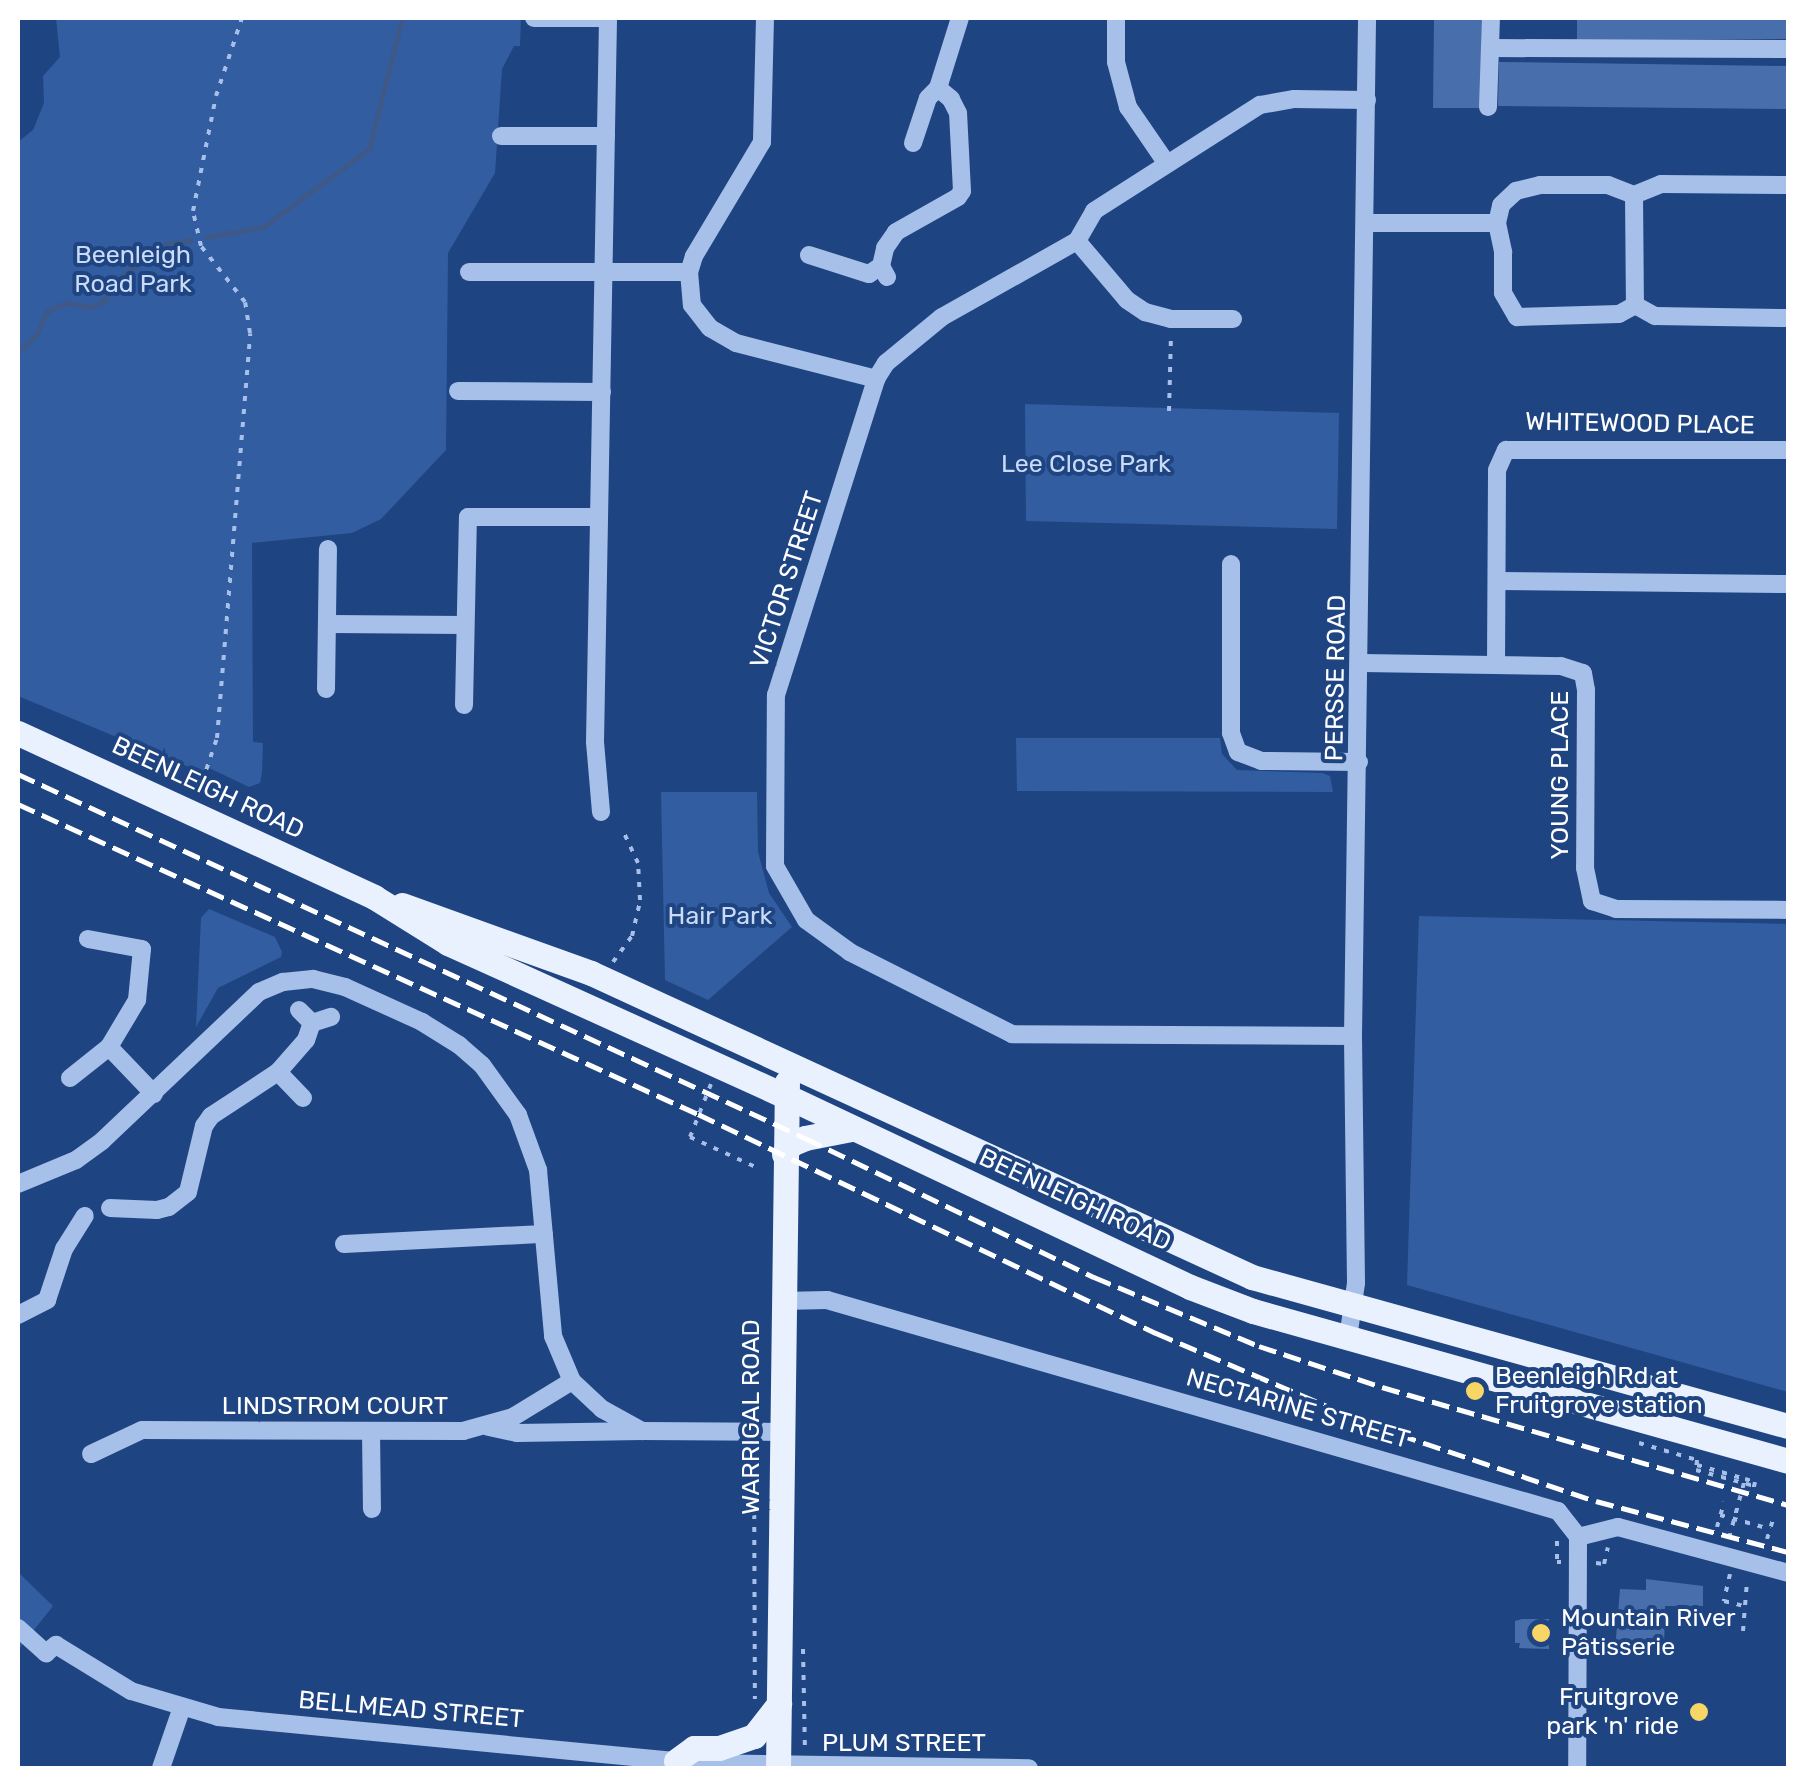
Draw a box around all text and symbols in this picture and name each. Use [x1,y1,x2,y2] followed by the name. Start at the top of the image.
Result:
[74,241,192,300] park label: Beenleigh Road Park
[1525,407,1755,441] street label: WHITEWOOD PLACE
[1001,449,1171,479] park label: Lee Close Park
[744,488,830,672] street label: VICTOR STREET
[1320,594,1352,762] street label: PERSSE ROAD
[1545,691,1575,859] street label: YOUNG PLACE
[107,730,309,846] street label: BEENLEIGH ROAD
[667,901,773,931] park label: Hair Park
[974,1142,1176,1258] street label: BEENLEIGH ROAD
[736,1319,766,1515] street label: WARRIGAL ROAD
[1495,1362,1703,1421] place label: Beenleigh Rd at Fruitgrove station
[1183,1363,1413,1455] street label: NECTARINE STREET
[1464,1380,1486,1402] marker: Beenleigh Rd at Fruitgrove station
[222,1391,448,1421] street label: LINDSTROM COURT
[1561,1604,1735,1663] place label: Mountain River Pâtisserie
[1530,1622,1552,1644] marker: Mountain River Pâtisserie
[1546,1683,1679,1742] place label: Fruitgrove park 'n' ride
[297,1685,525,1735] street label: BELLMEAD STREET
[1688,1701,1710,1723] marker: Fruitgrove park 'n' ride
[822,1728,986,1758] street label: PLUM STREET

